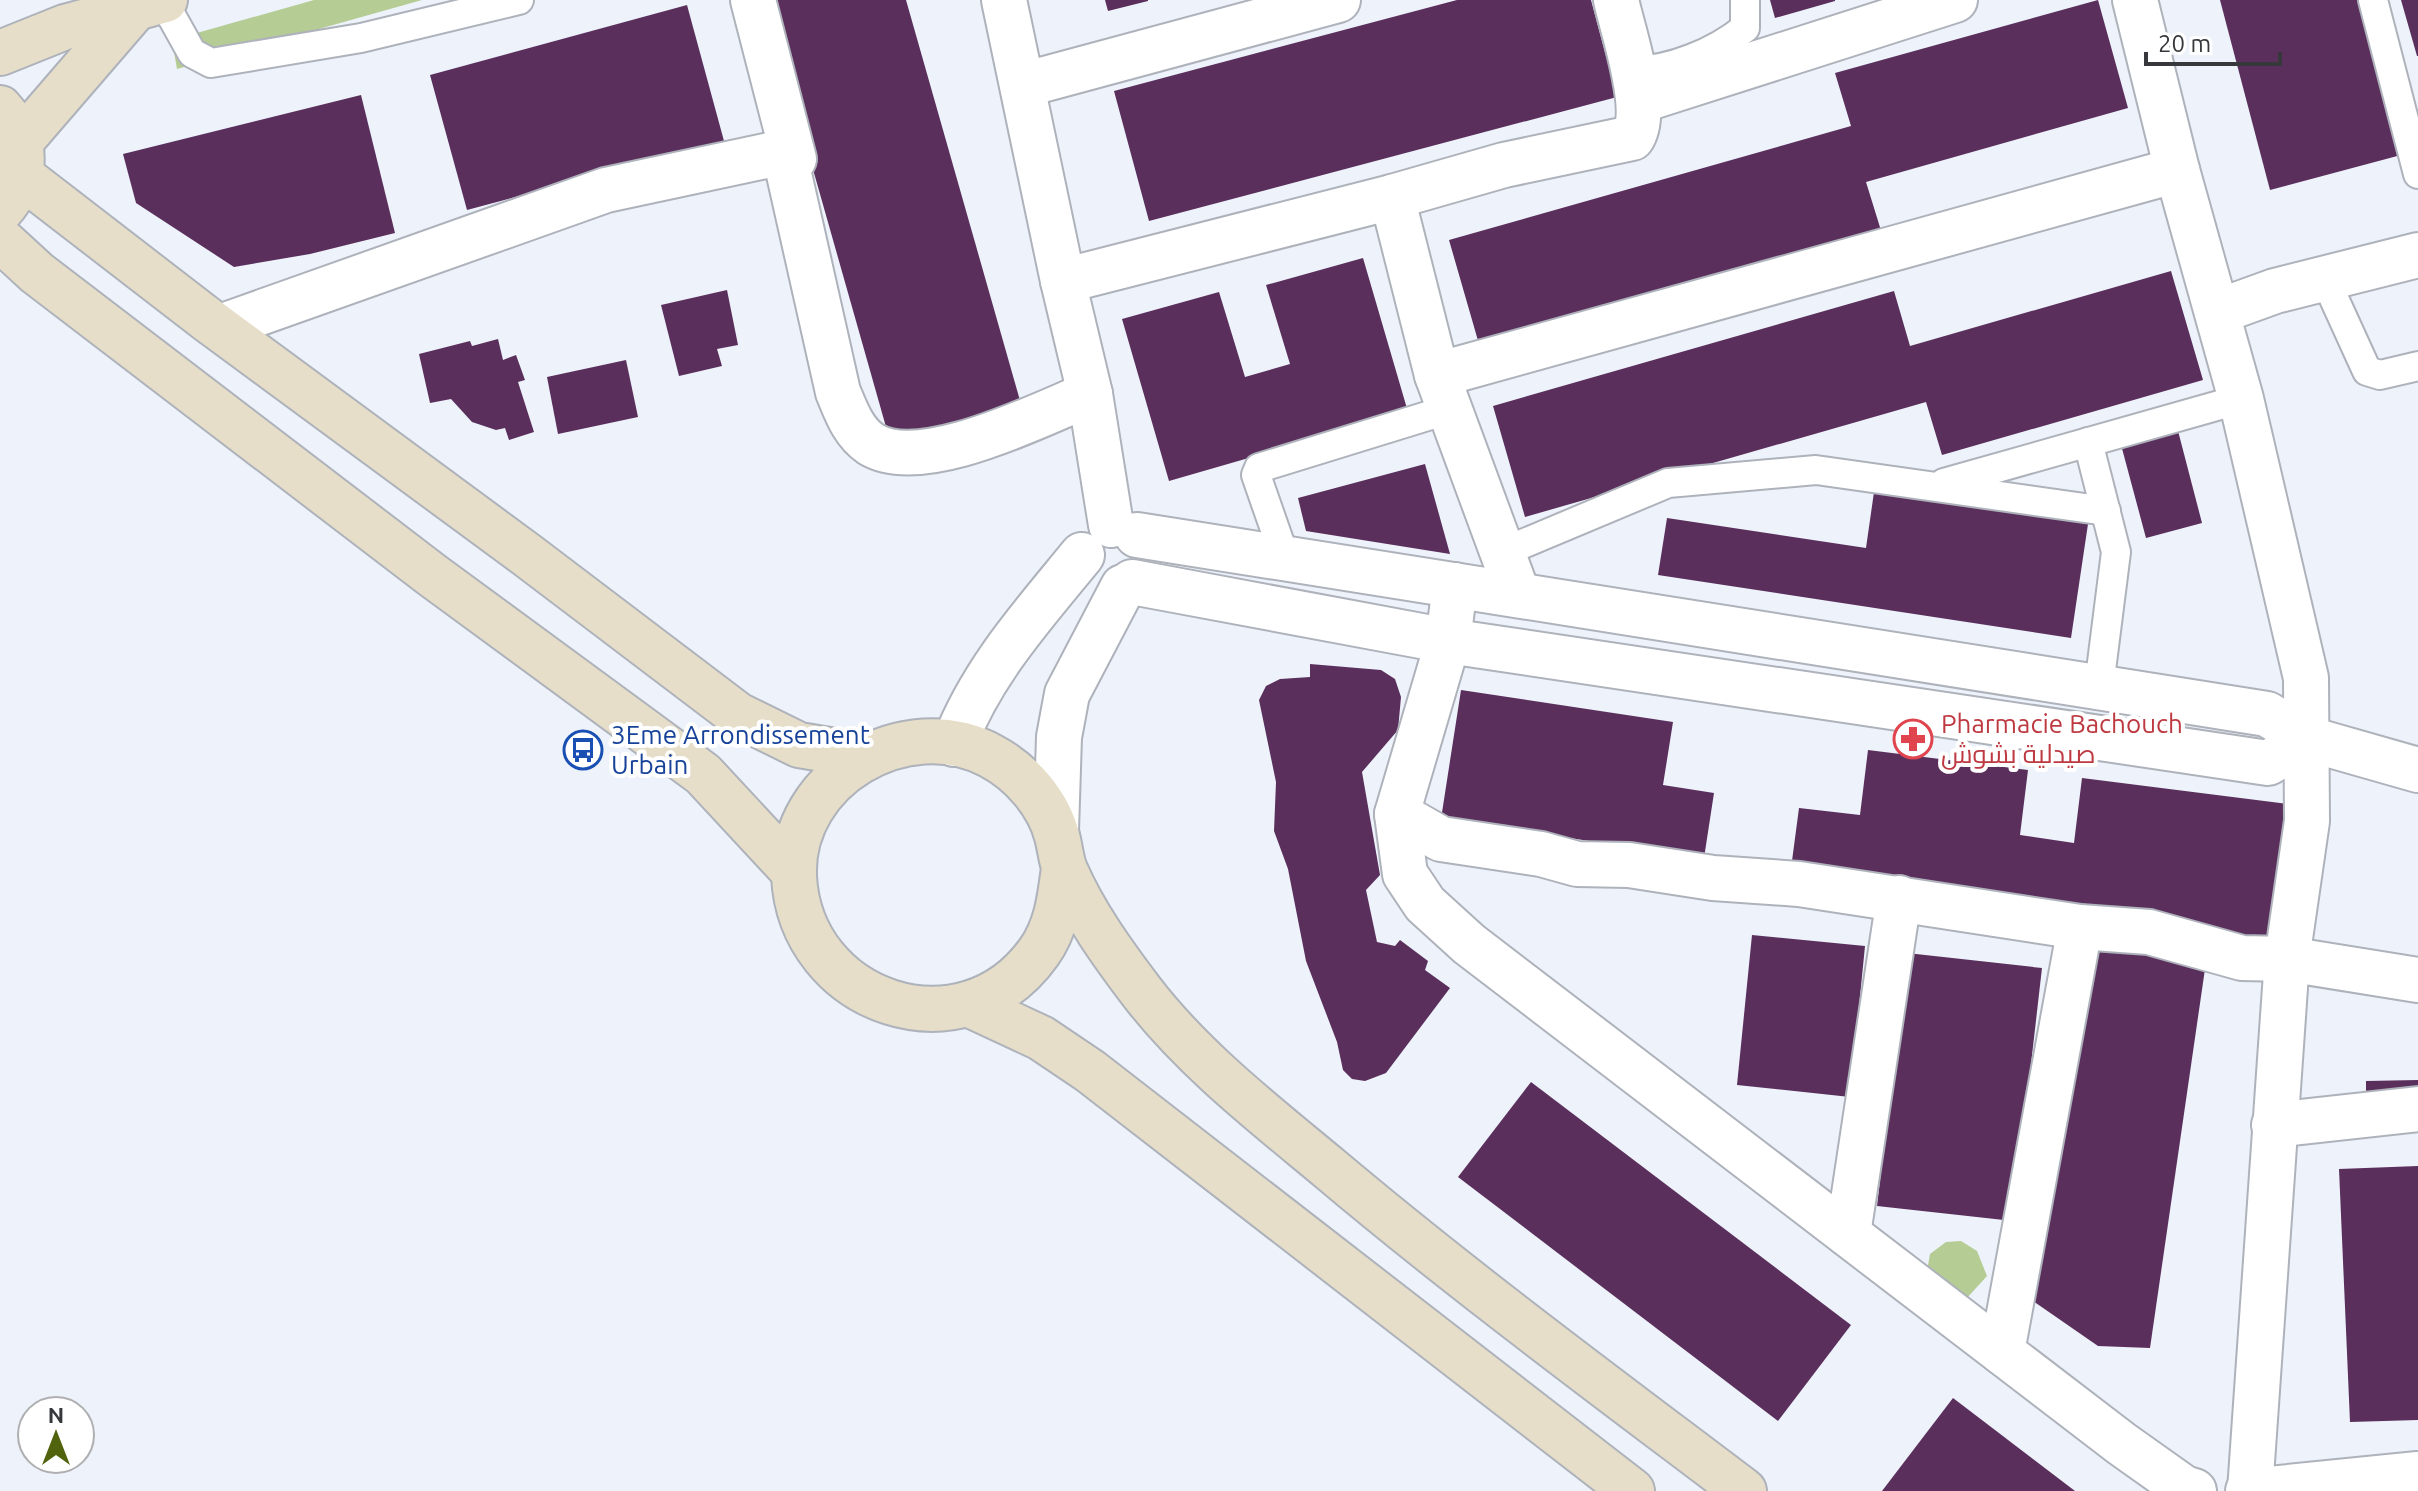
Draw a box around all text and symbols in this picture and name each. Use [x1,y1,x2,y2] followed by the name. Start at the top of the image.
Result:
[2146,16,2280,66] scale bar
[2158,30,2211,57] text: 20 m
[1941,709,2183,770] place label: Pharmacie Bachouch صيدلية بشوش
[1892,718,1934,760] pharmacy icon: Pharmacie Bachouch صيدلية بشوش
[611,720,870,779] place label: 3Eme Arrondissement Urbain
[562,729,604,771] bus stop icon: 3Eme Arrondissement Urbain
[16,1395,96,1475] north arrow
[48,1402,64,1427] text: N

